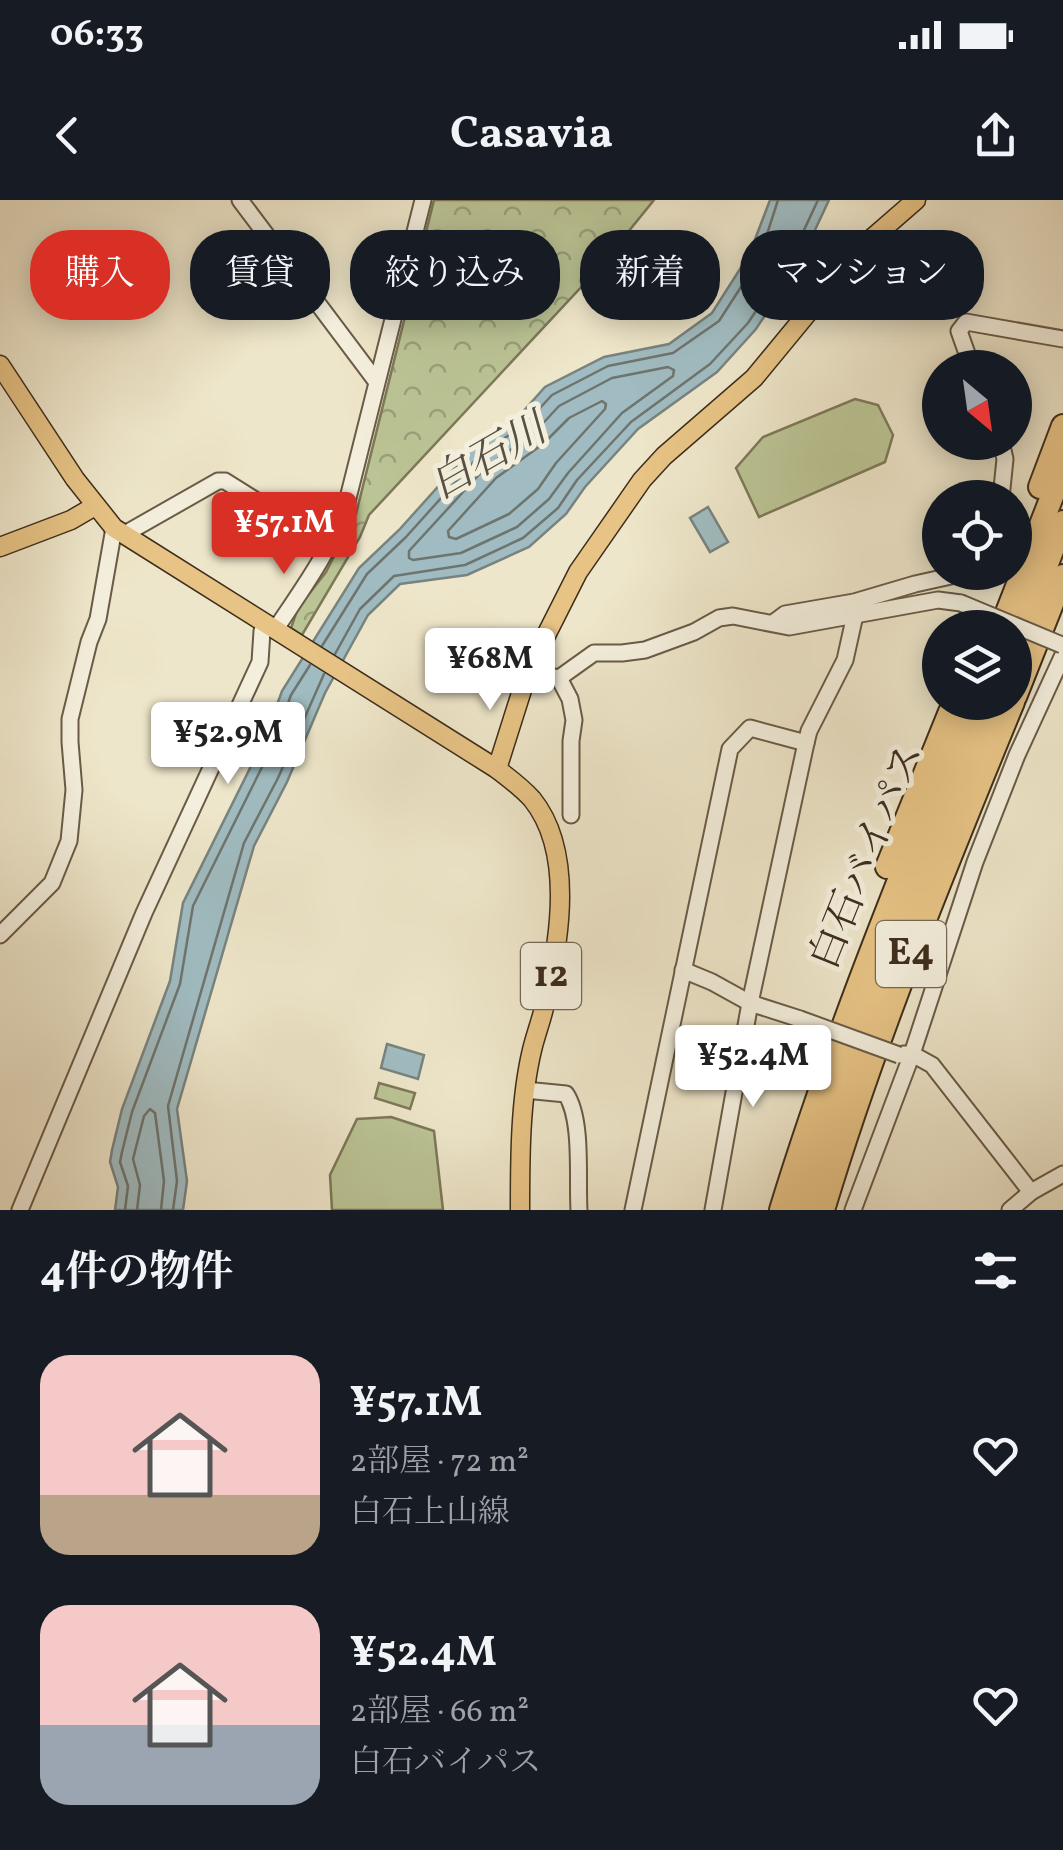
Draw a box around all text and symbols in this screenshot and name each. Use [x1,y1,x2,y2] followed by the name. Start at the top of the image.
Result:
[50,9,144,62] text: 06:33
[450,104,613,167] text: Casavia
[40,108,95,163] icon: back
[968,108,1023,163] icon: share
[30,230,170,320] chip: 購入
[190,230,330,320] chip: 賃貸
[350,230,560,320] chip: 絞り込み
[580,230,720,320] chip: 新着
[740,230,984,320] chip: マンション
[922,350,1032,460] north arrow
[922,350,1032,720] map controls
[420,400,562,516] water label: 白石川
[922,480,1032,590] button: locate
[203,492,365,577] pin: ¥57.1M
[234,502,334,546] text: ¥57.1M
[922,610,1032,720] button: layers
[431,628,549,713] pin: ¥68M
[447,638,533,682] text: ¥68M
[147,702,309,787] pin: ¥52.9M
[173,712,283,756] text: ¥52.9M
[798,736,940,978] street label: 白石バイパス
[876,921,946,987] road number: E4
[521,943,581,1009] road number: 12
[672,1025,834,1110] pin: ¥52.4M
[697,1035,809,1079] text: ¥52.4M
[968,1243,1023,1298] icon: filters
[40,1245,233,1304] text: 4件の物件
[350,1375,482,1434] text: ¥57.1M
[120,1395,240,1515] icon: home
[968,1428,1023,1483] icon: heart
[350,1441,529,1485] text: 2部屋 · 72 m²
[350,1492,510,1536] text: 白石上山線
[350,1625,497,1684] text: ¥52.4M
[120,1645,240,1765] icon: home
[968,1678,1023,1733] icon: heart
[350,1691,529,1735] text: 2部屋 · 66 m²
[350,1742,541,1786] text: 白石バイパス

